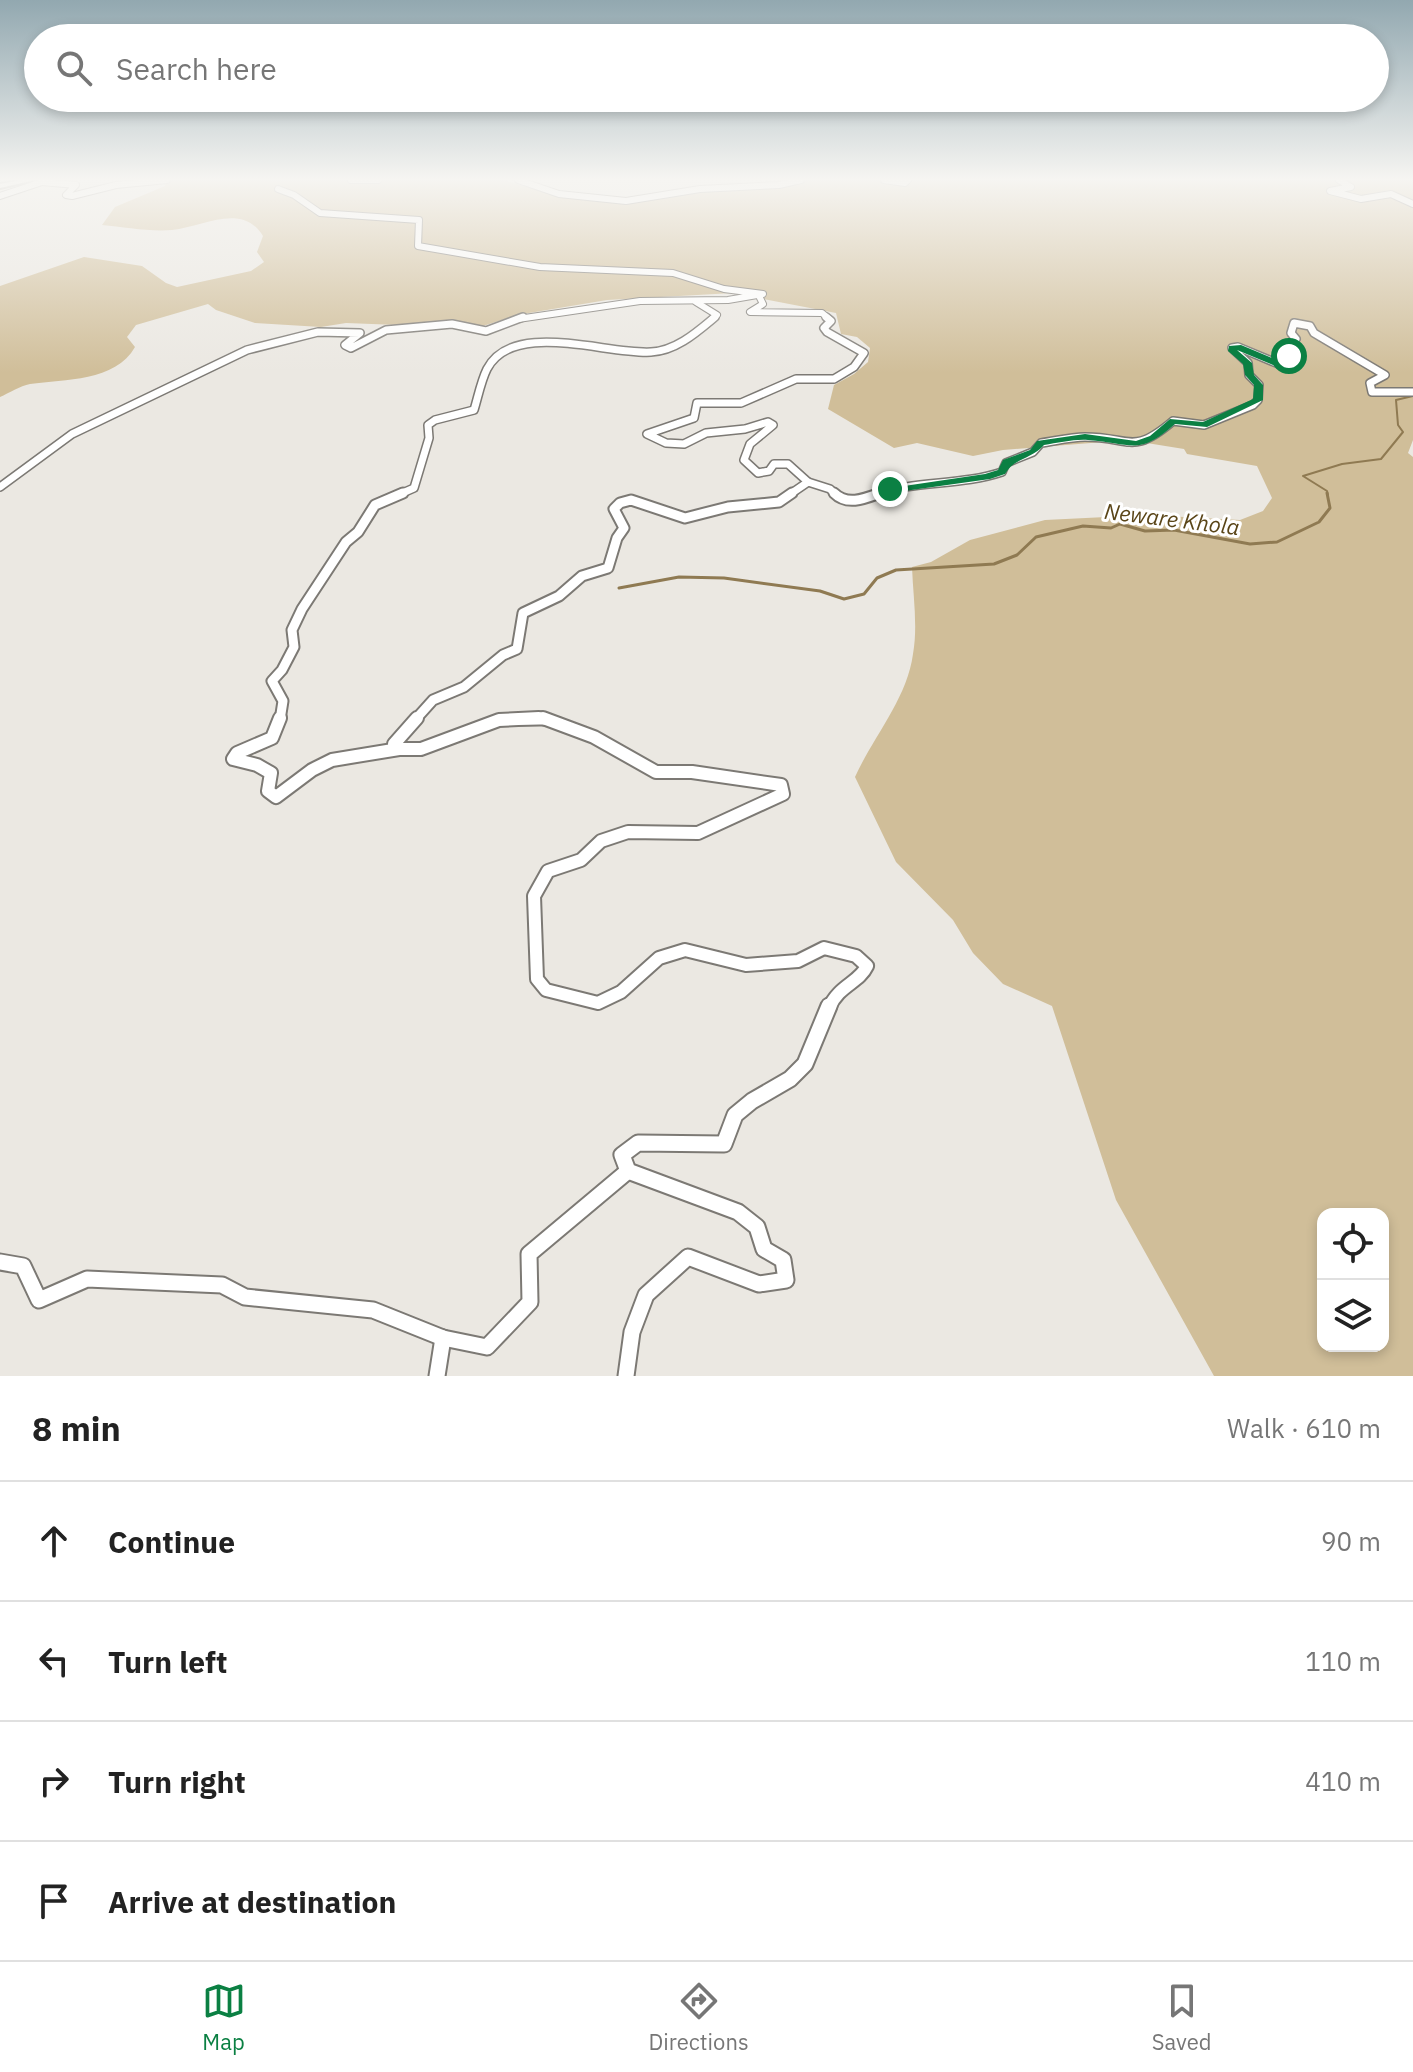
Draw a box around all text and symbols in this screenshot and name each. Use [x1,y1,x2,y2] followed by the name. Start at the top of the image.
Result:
[24,24,1389,112] search box
[52,46,96,90] icon: search
[116,49,277,88] text: Search here
[1271,338,1307,374] route start
[872,471,908,507] route end
[1103,496,1241,541] water label: Neware Khola
[1317,1208,1389,1352] map controls
[1317,1208,1389,1280] button: locate
[1317,1280,1389,1352] button: layers
[32,1406,121,1450] text: 8 min
[1227,1411,1381,1445] text: Walk · 610 m
[32,1519,76,1563] icon: ahead
[108,1522,235,1561] text: Continue
[1321,1524,1381,1558] text: 90 m
[32,1639,76,1683] icon: left
[108,1642,227,1681] text: Turn left
[1305,1644,1381,1678] text: 110 m
[32,1759,76,1803] icon: right
[108,1762,246,1801] text: Turn right
[1305,1764,1381,1798] text: 410 m
[32,1879,76,1923] icon: arrive
[108,1882,396,1921] text: Arrive at destination
[202,1979,246,2056] tab: Map
[649,1979,749,2056] tab: Directions
[1152,1979,1211,2056] tab: Saved

